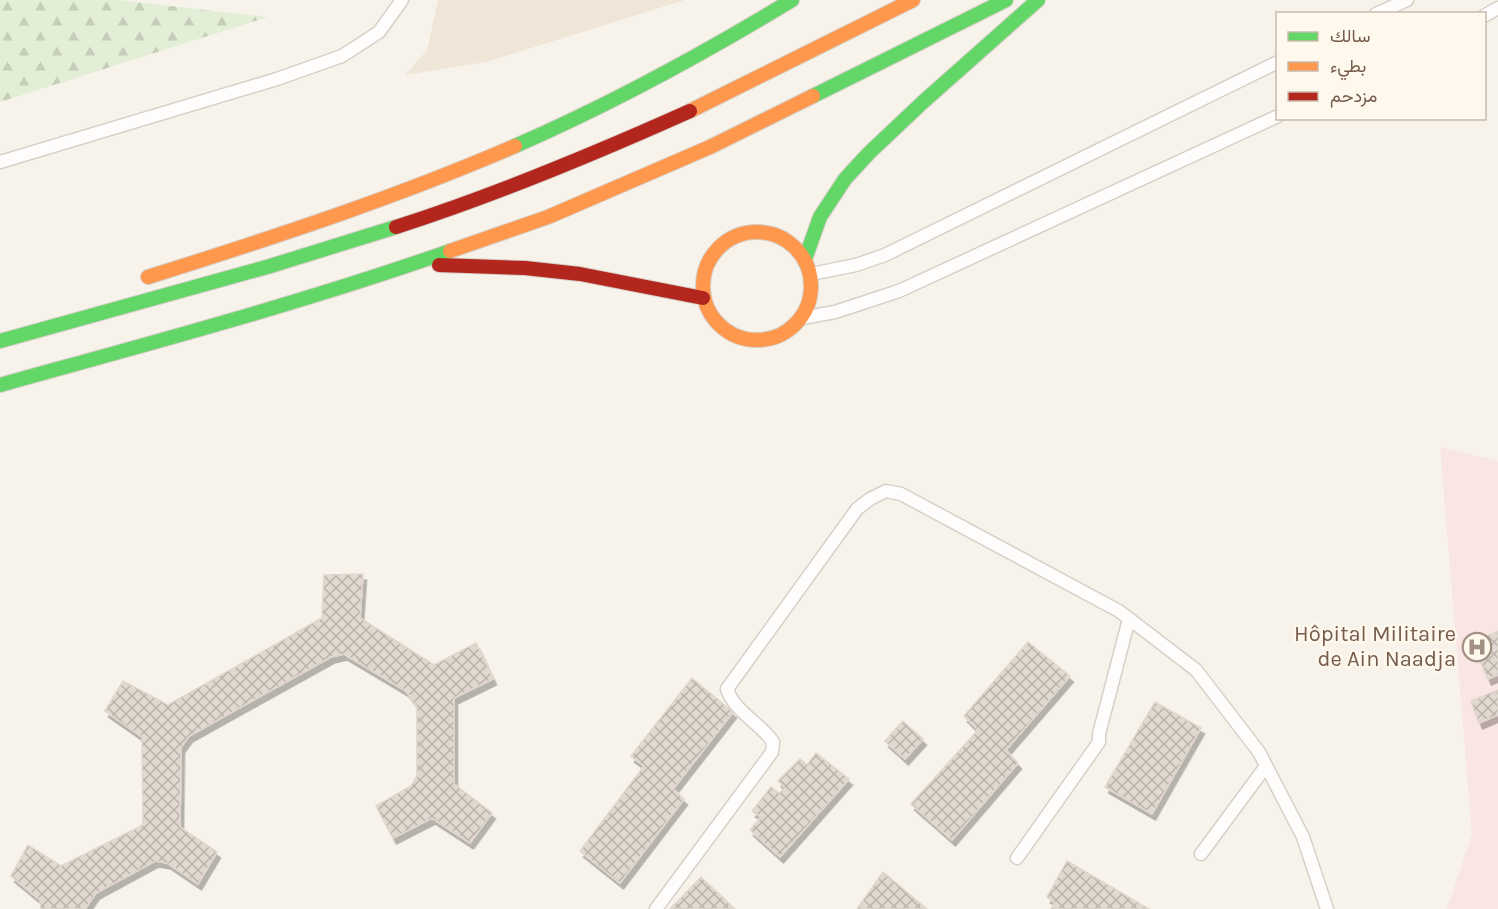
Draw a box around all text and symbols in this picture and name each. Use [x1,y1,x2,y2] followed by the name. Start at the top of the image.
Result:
[1276,12,1486,120] legend
[1330,25,1370,47] text: سالك
[1330,55,1366,81] text: بطيء
[1330,85,1377,108] text: مزدحم
[1294,621,1456,672] place label: Hôpital Militaire de Ain Naadja
[1461,631,1493,663] hospital icon: Hôpital Militaire de Ain Naadja

